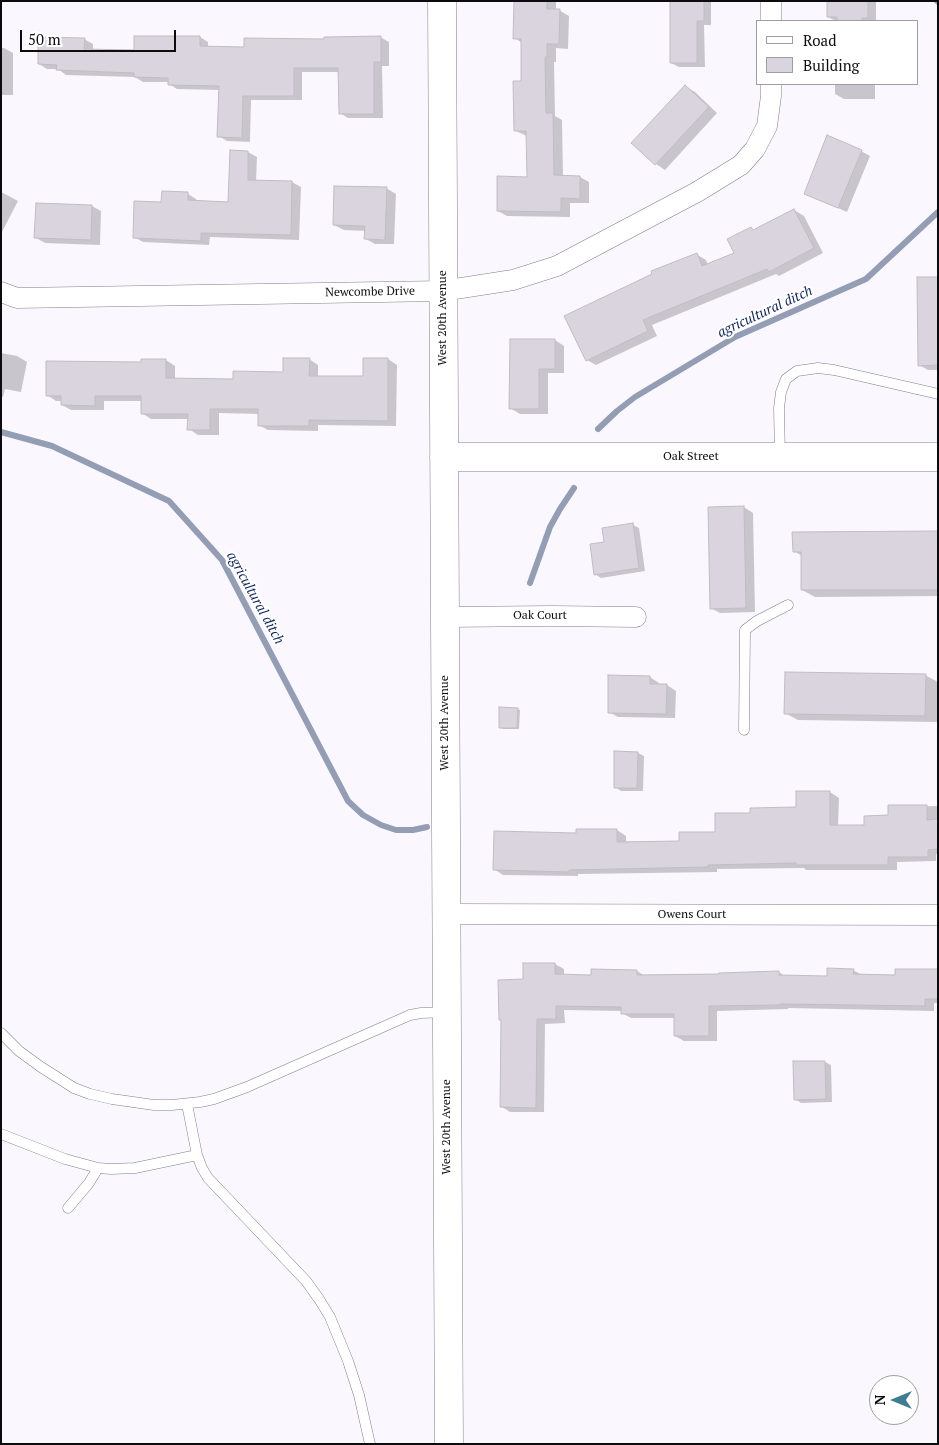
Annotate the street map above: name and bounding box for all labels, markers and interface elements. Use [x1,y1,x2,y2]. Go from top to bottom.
scale bar [22,20,179,52]
legend [756,20,919,85]
text: 50 m [28,29,61,49]
text: Road [803,30,836,50]
text: Building [803,55,860,75]
street label: West 20th Avenue [436,270,450,366]
water label: agricultural ditch [715,283,815,341]
street label: Newcombe Drive [325,284,415,300]
street label: Oak Street [663,450,719,464]
water label: agricultural ditch [223,549,287,647]
street label: Oak Court [513,609,567,623]
street label: West 20th Avenue [438,675,452,771]
street label: Owens Court [658,908,726,922]
street label: West 20th Avenue [440,1079,454,1175]
north arrow [869,1375,919,1425]
text: N [870,1395,889,1405]

